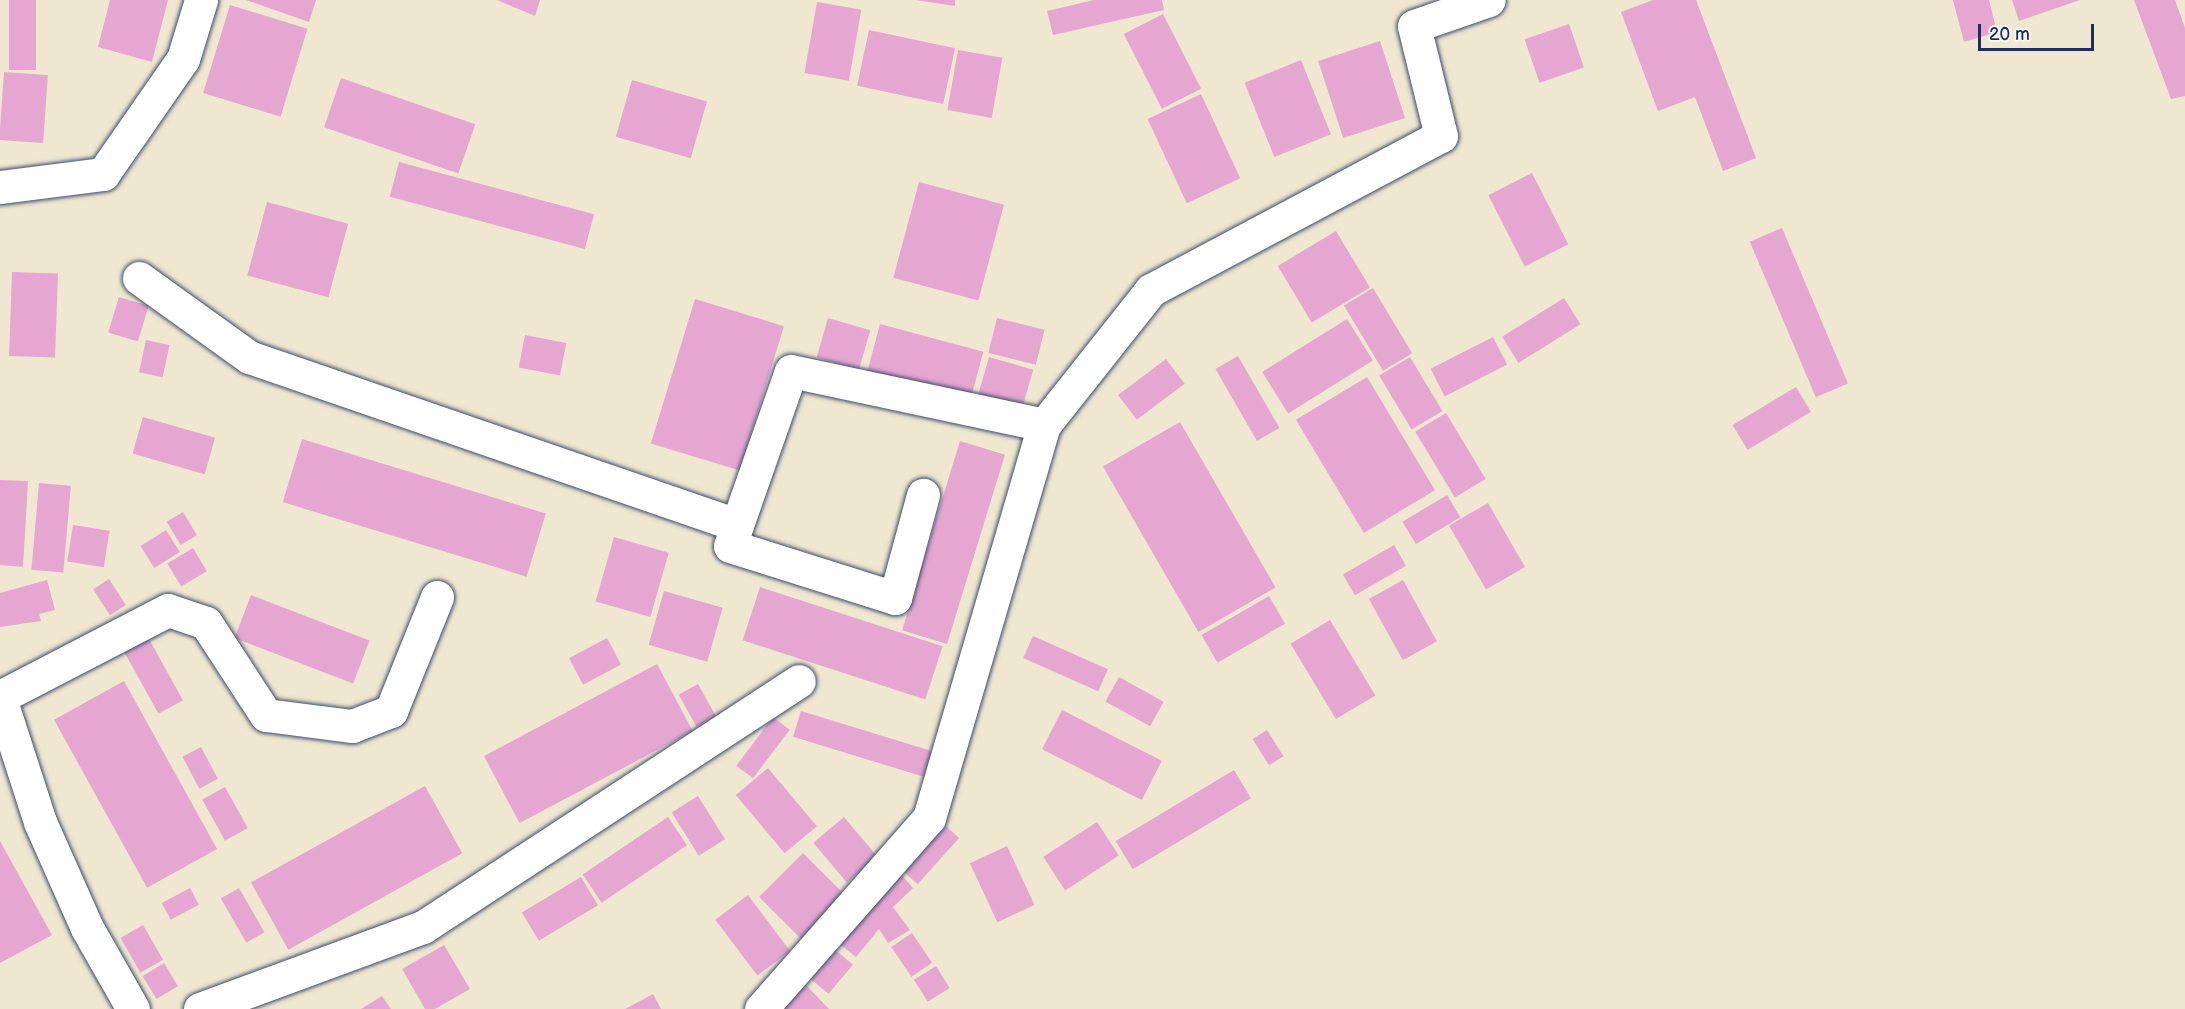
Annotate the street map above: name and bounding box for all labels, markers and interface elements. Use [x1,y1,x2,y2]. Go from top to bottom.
scale bar [1981,12,2096,50]
text: 20 m [1989,24,2030,45]

